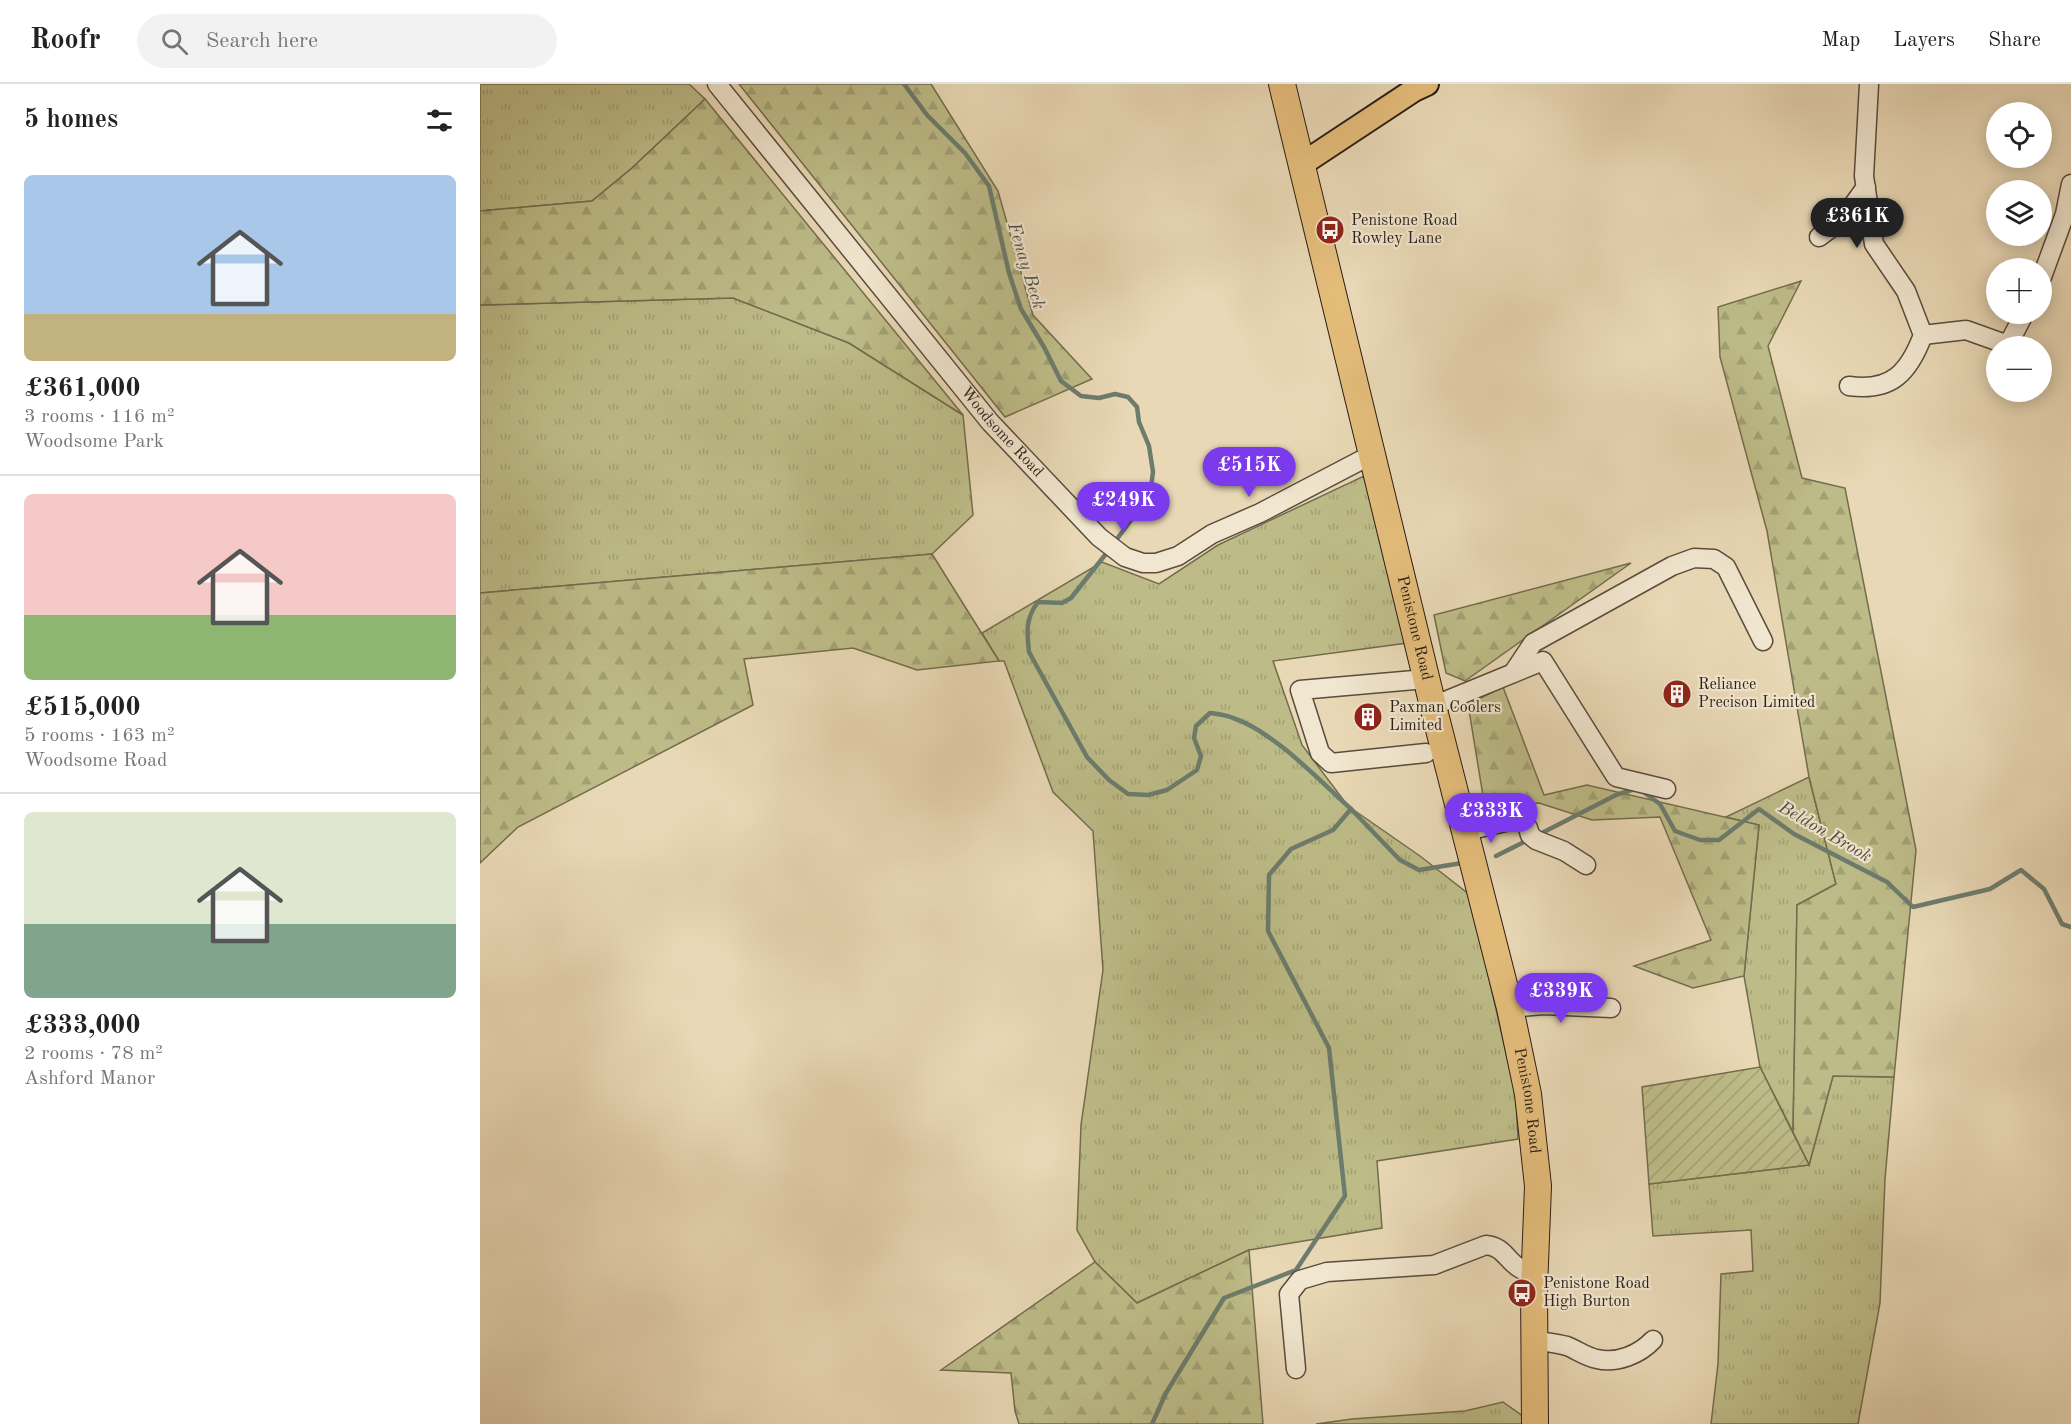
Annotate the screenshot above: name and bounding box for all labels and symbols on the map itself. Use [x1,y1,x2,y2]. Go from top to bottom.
pin: £361K [1815,198,1899,249]
place label: Penistone Road Rowley Lane [1351,213,1458,247]
bus stop icon: Penistone Road Rowley Lane [1314,214,1346,246]
water label: Fenay Beck [1004,219,1048,312]
street label: Woodsome Road [957,384,1046,480]
pin: £515K [1207,447,1291,498]
pin: £249K [1081,482,1165,533]
street label: Penistone Road [1394,574,1435,682]
place label: Reliance Precison Limited [1698,677,1815,711]
building icon: Reliance Precison Limited [1661,678,1693,710]
place label: Paxman Coolers Limited [1389,700,1501,734]
building icon: Paxman Coolers Limited [1352,701,1384,733]
pin: £333K [1449,793,1533,844]
water label: Beldon Brook [1775,798,1875,866]
pin: £339K [1519,973,1603,1024]
street label: Penistone Road [1511,1046,1542,1154]
place label: Penistone Road High Burton [1543,1276,1650,1310]
bus stop icon: Penistone Road High Burton [1506,1277,1538,1309]

